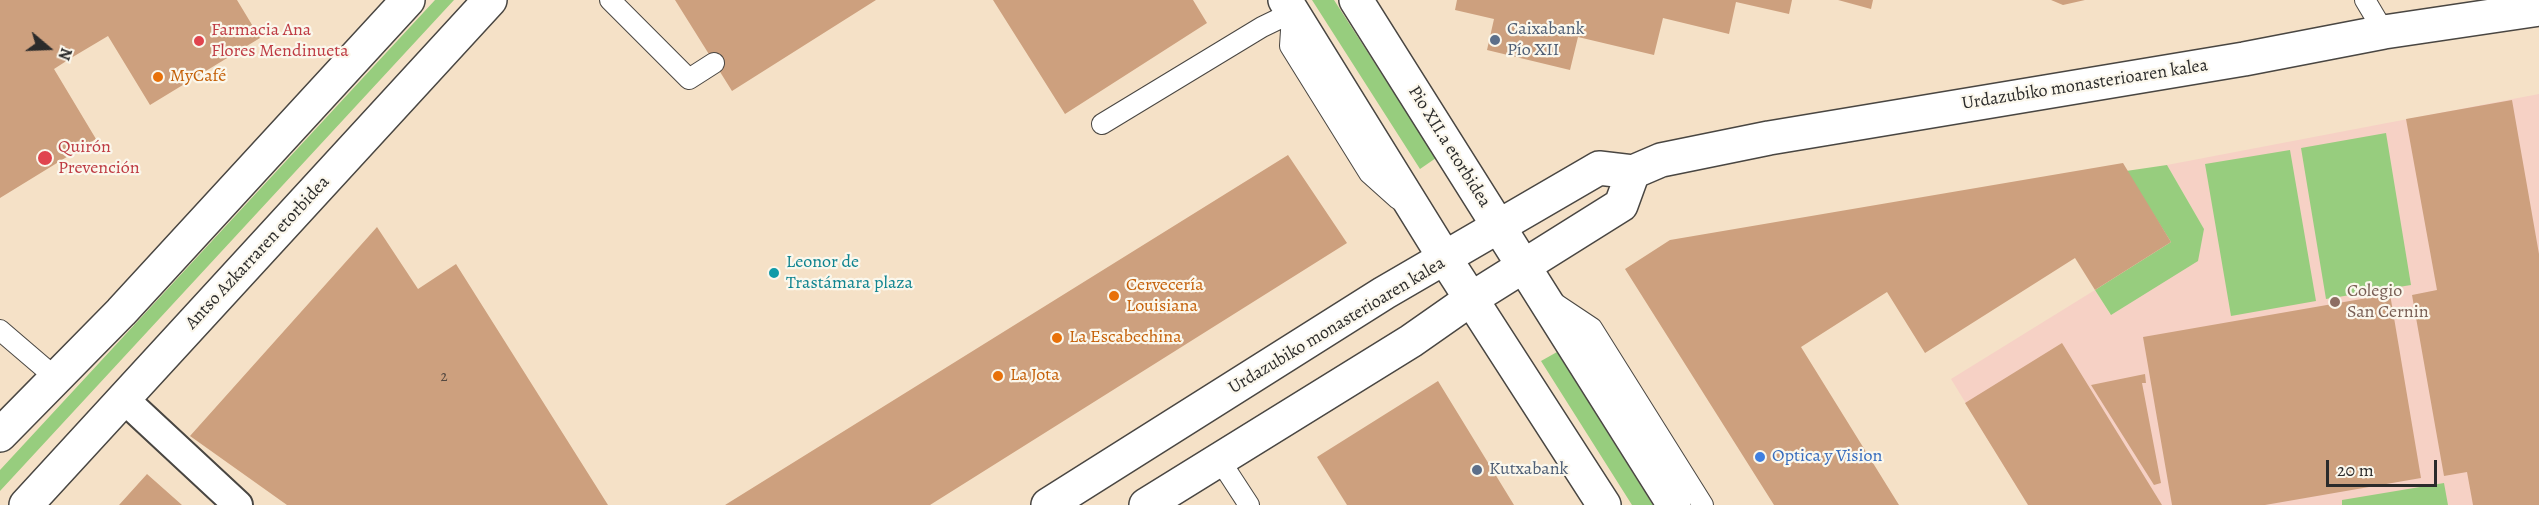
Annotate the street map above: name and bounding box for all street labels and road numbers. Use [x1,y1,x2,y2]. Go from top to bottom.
street label: Urdazubiko monasterioaren kalea [1960,55,2210,115]
street label: Pio XII.a etorbidea [1403,82,1495,212]
street label: Antso Azkarraren etorbidea [181,172,335,334]
street label: Urdazubiko monasterioaren kalea [1225,253,1449,399]

